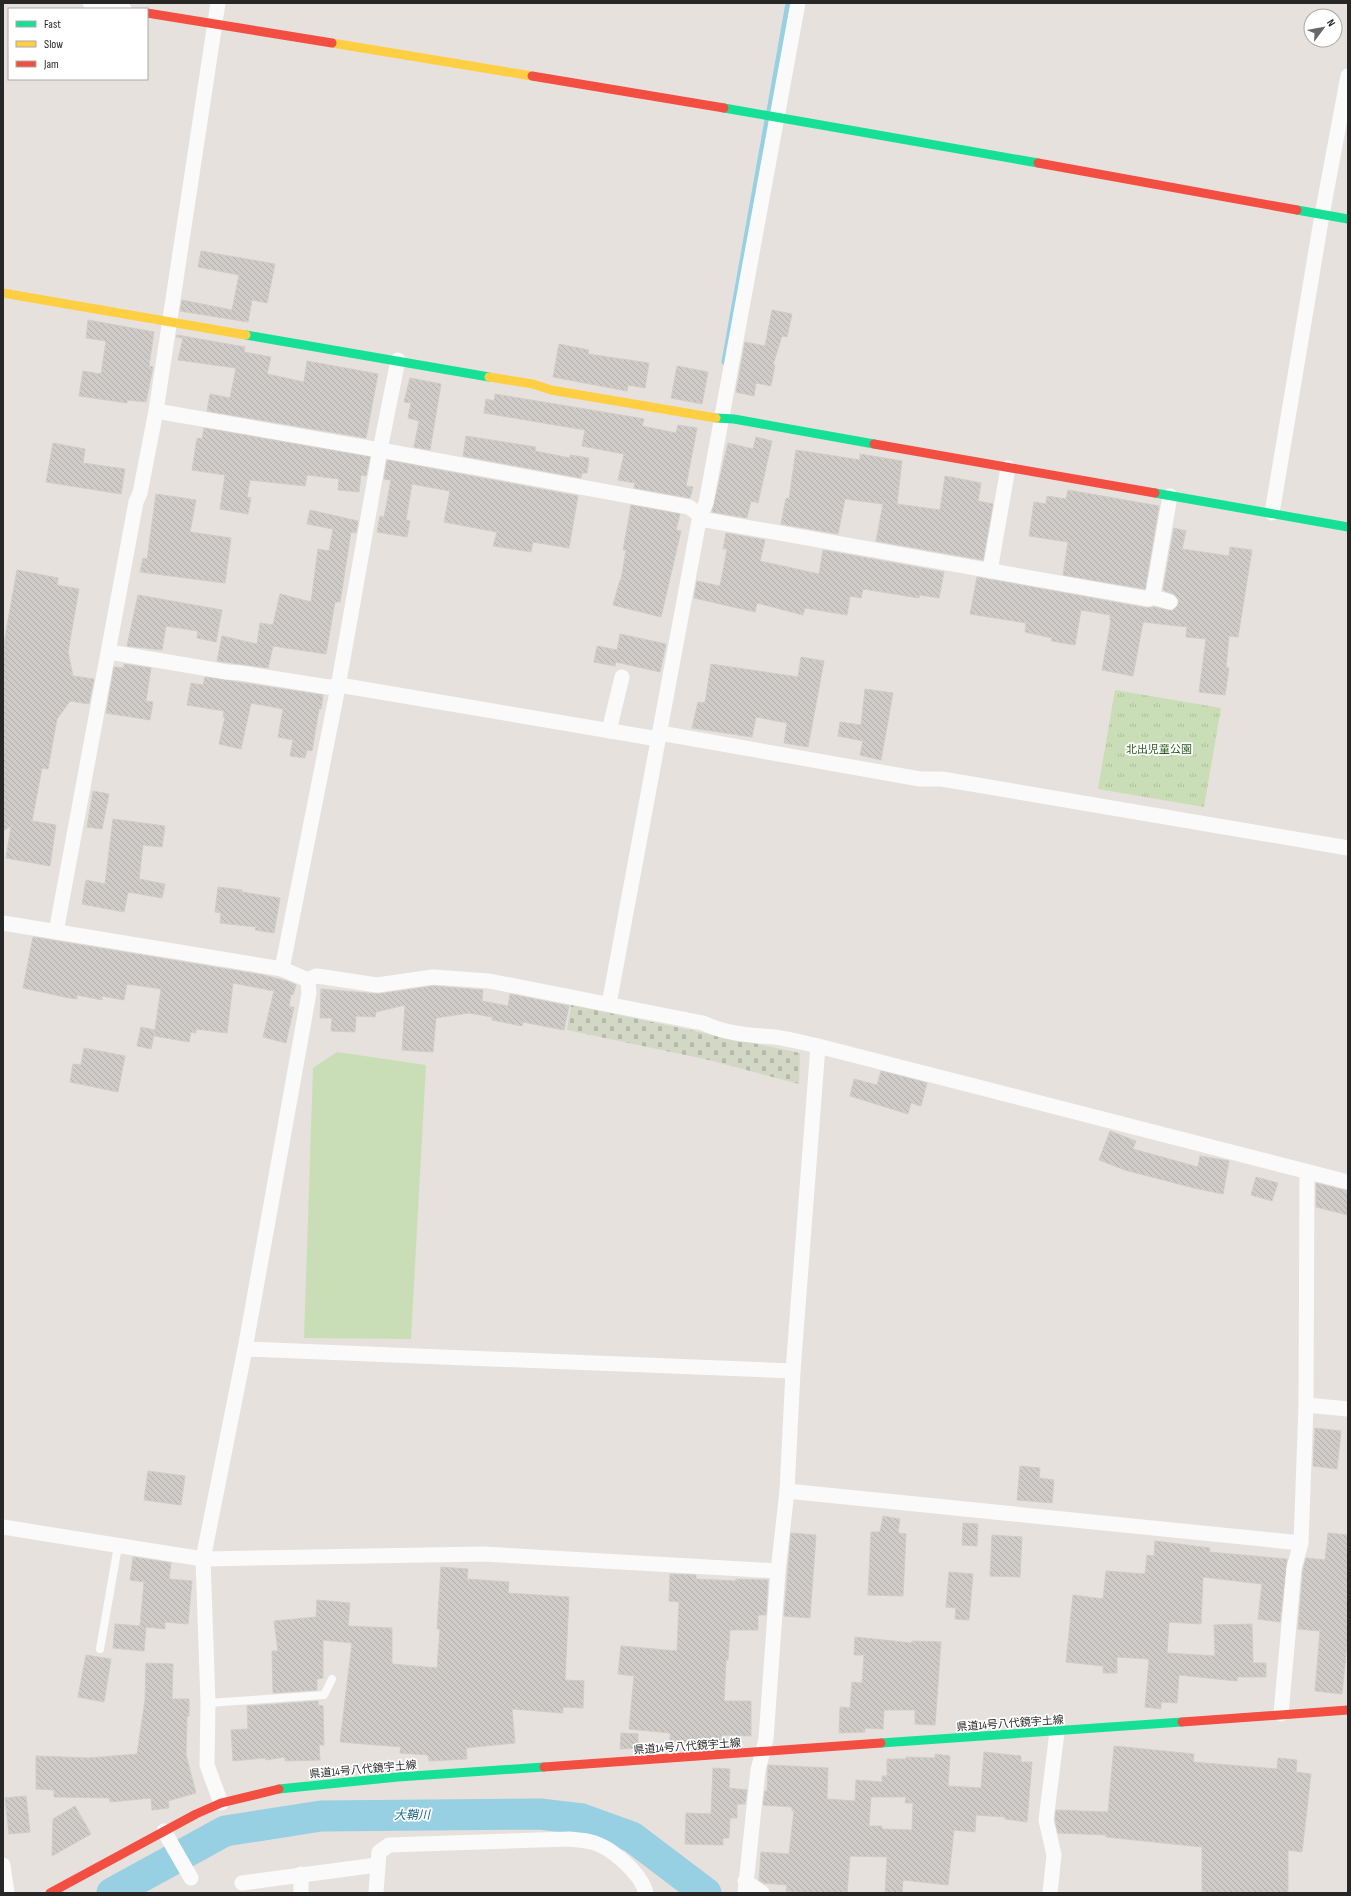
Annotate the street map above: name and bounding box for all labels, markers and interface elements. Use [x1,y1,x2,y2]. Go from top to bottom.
legend [8,8,148,80]
north arrow [1303,8,1343,48]
text: Fast [44,17,61,32]
text: N [1324,17,1338,29]
text: Slow [44,37,63,52]
text: Jam [43,57,59,72]
park label: 北出児童公園 [1126,743,1192,756]
street label: 県道14号八代鏡宇土線 [956,1713,1064,1734]
street label: 県道14号八代鏡宇土線 [633,1736,741,1757]
street label: 県道14号八代鏡宇土線 [309,1758,417,1781]
water label: 大鞘川 [394,1808,432,1823]

